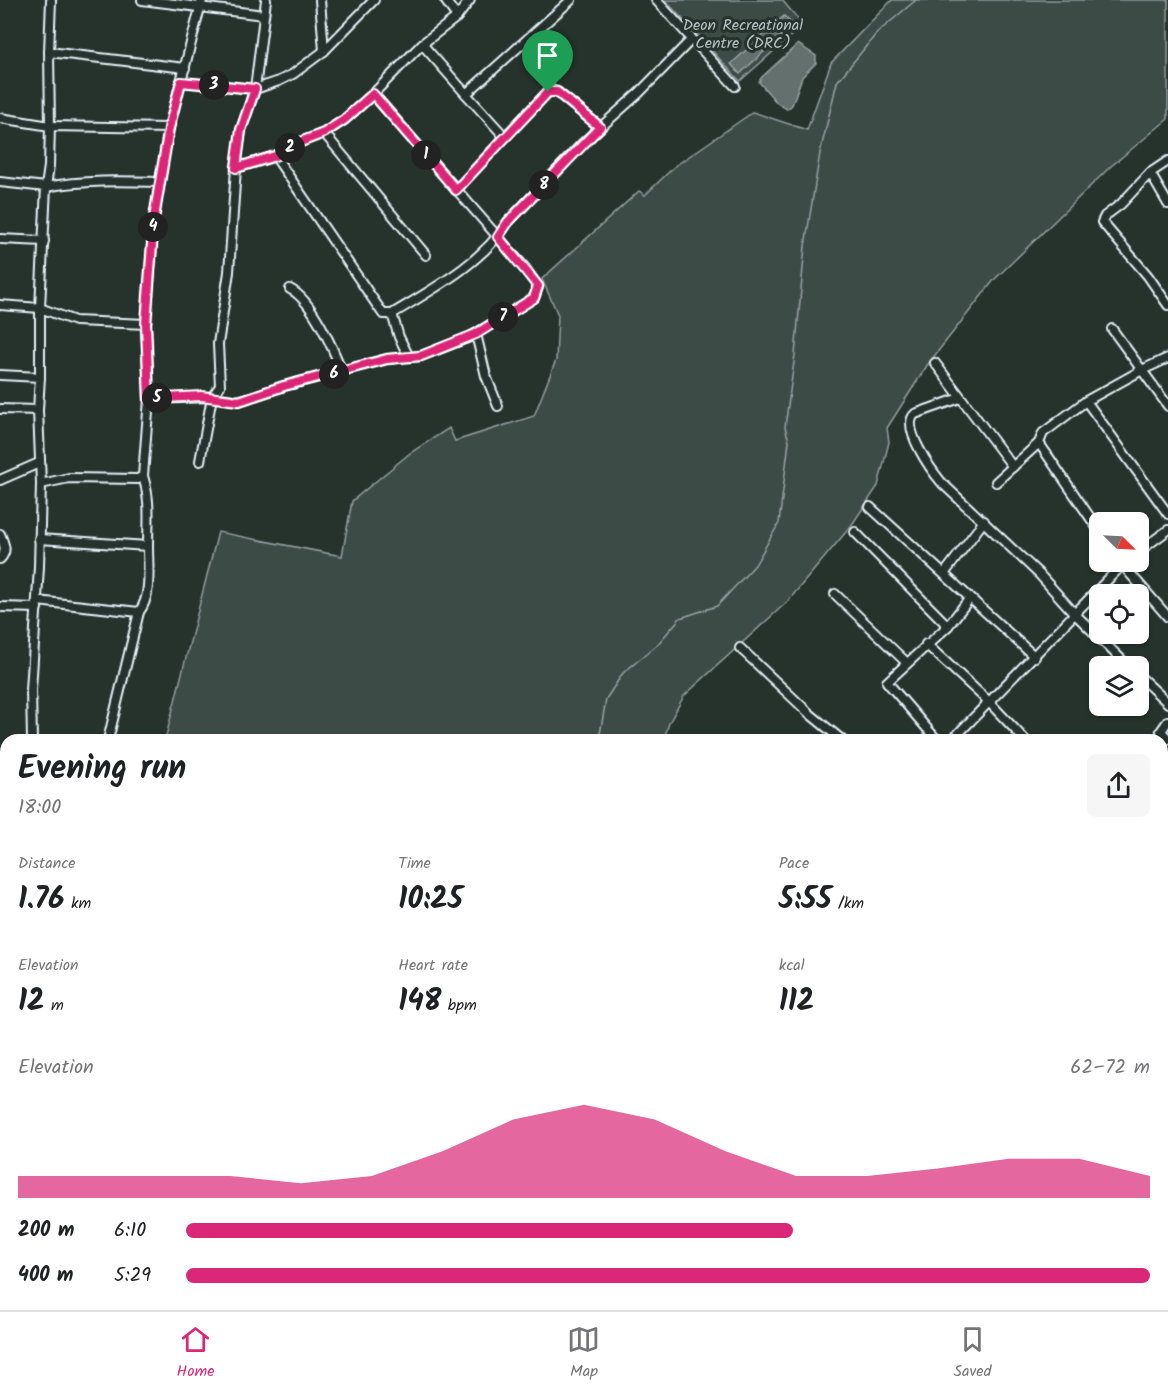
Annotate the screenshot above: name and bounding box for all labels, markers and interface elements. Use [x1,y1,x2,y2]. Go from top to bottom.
park label: Deon Recreational Centre (DRC) [683,13,803,56]
pin [522,30,573,92]
icon: arrive [531,39,564,72]
pin: 3 [199,70,229,100]
text: 3 [210,72,218,97]
pin: 2 [275,133,305,163]
text: 2 [285,135,295,160]
pin: 1 [411,140,441,170]
text: 1 [424,142,428,167]
pin: 8 [529,170,559,200]
text: 8 [539,172,549,197]
pin: 4 [138,212,168,242]
text: 4 [149,214,157,239]
pin: 7 [488,302,518,332]
text: 7 [499,304,507,329]
pin: 6 [319,359,349,389]
text: 6 [330,361,338,386]
pin: 5 [142,383,172,413]
text: 5 [153,385,161,410]
north arrow [1089,512,1149,572]
map controls [1089,512,1149,716]
button: locate [1089,584,1149,644]
button: layers [1089,656,1149,716]
text: Evening run [18,743,186,796]
button: share [1087,754,1150,817]
text: 18:00 [18,792,61,824]
text: Distance [18,851,76,876]
text: Time [398,851,431,876]
text: Pace [779,851,809,876]
text: 1.76 [18,876,65,924]
text: 10:25 [398,876,463,924]
text: 5:55 [779,876,832,924]
text: km [65,891,91,916]
text: /km [832,891,864,916]
text: Elevation [18,953,79,978]
text: Heart rate [398,953,468,978]
text: kcal [779,953,805,978]
text: 12 [18,978,45,1026]
text: 148 [398,978,441,1026]
text: 112 [779,978,814,1026]
text: m [45,993,64,1018]
text: bpm [441,993,477,1018]
text: Elevation [18,1052,94,1084]
text: 62–72 m [1070,1052,1150,1084]
text: 200 m [18,1215,74,1247]
text: 6:10 [114,1215,146,1247]
text: 400 m [18,1260,74,1292]
text: 5:29 [114,1260,151,1292]
tab: Home [177,1323,214,1384]
tab: Map [567,1323,600,1384]
tab: Saved [954,1323,991,1384]

